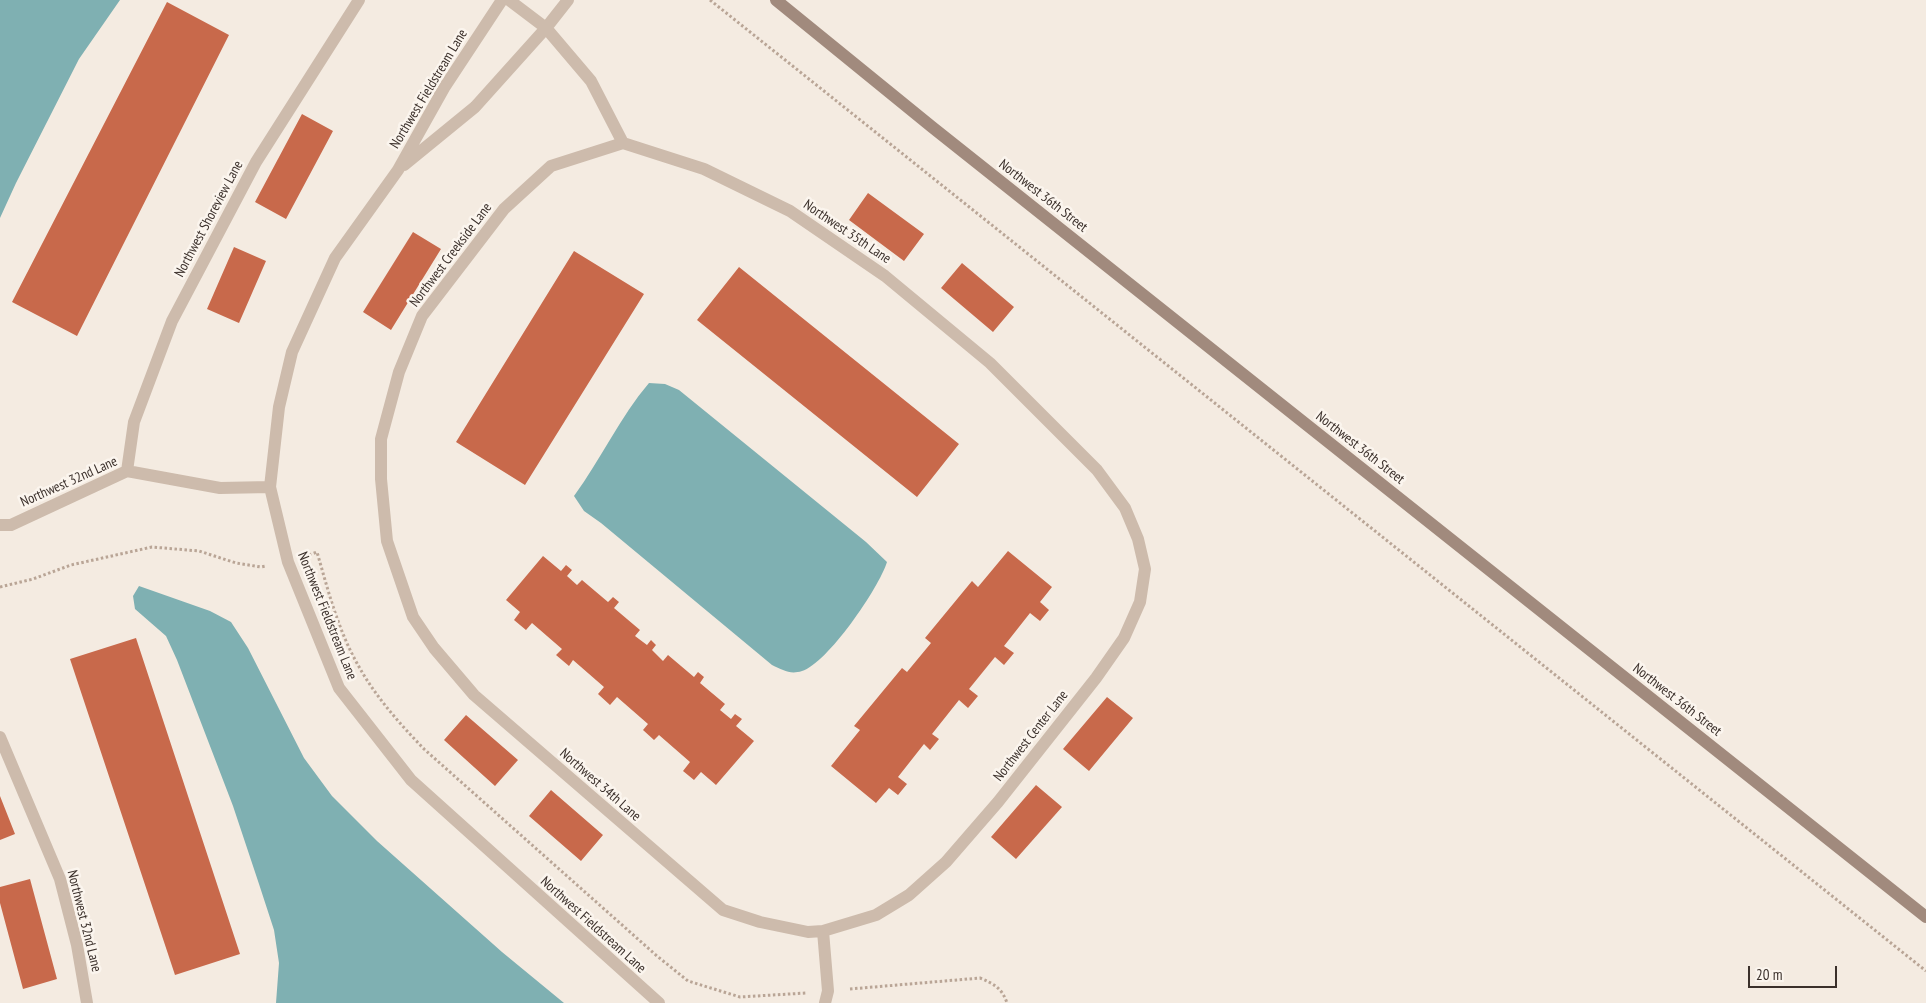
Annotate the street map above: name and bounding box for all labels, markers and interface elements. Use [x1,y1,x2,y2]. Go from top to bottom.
street label: Northwest Fieldstream Lane [387,26,471,152]
street label: Northwest 36th Street [995,156,1091,236]
street label: Northwest Shoreview Lane [171,158,247,280]
street label: Northwest 35th Lane [800,197,894,267]
street label: Northwest Creekside Lane [406,200,496,310]
street label: Northwest 36th Street [1312,408,1408,488]
street label: Northwest 32nd Lane [18,453,120,511]
street label: Northwest Fieldstream Lane [294,550,360,682]
street label: Northwest 36th Street [1629,660,1725,740]
street label: Northwest Center Lane [990,687,1072,785]
street label: Northwest 34th Lane [556,745,644,825]
street label: Northwest 32nd Lane [63,868,105,974]
street label: Northwest Fieldstream Lane [537,873,649,977]
scale bar [1751,956,1840,988]
text: 20 m [1756,965,1782,984]

